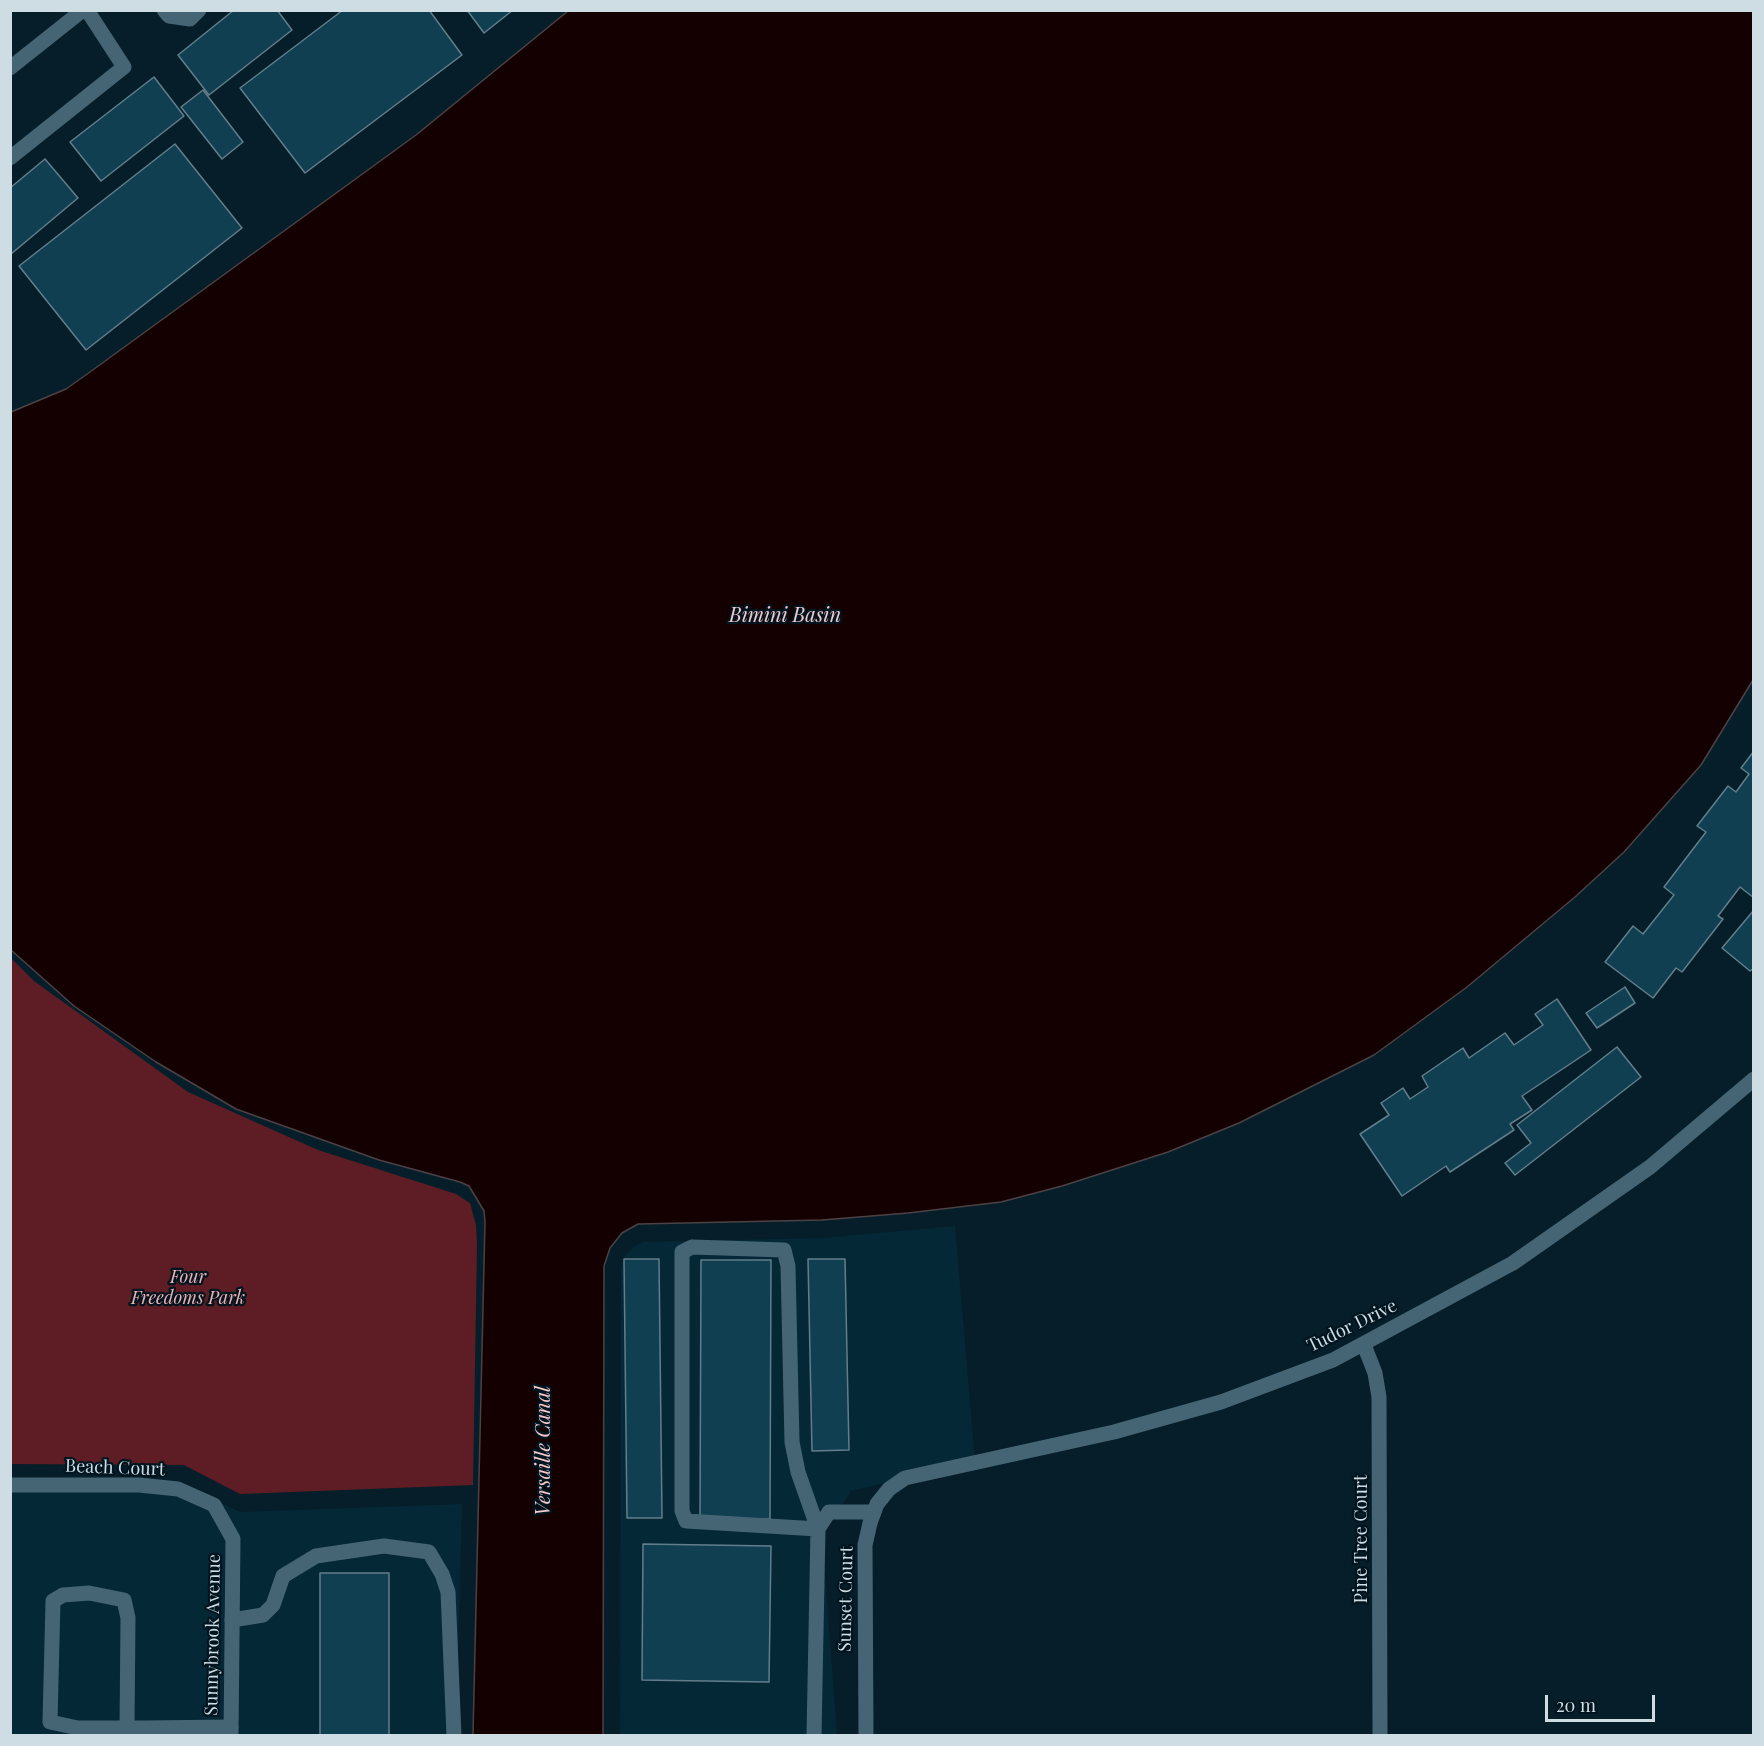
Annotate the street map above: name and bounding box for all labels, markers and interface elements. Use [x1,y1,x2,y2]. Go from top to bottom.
water label: Bimini Basin [729,604,841,628]
park label: Four Freedoms Park [131,1266,245,1308]
street label: Tudor Drive [1304,1295,1400,1357]
water label: Versaille Canal [532,1386,556,1516]
street label: Beach Court [65,1455,165,1481]
street label: Pine Tree Court [1350,1475,1372,1603]
street label: Sunset Court [834,1546,858,1652]
street label: Sunnybrook Avenue [201,1554,225,1716]
scale bar [1548,1683,1658,1721]
text: 20 m [1556,1693,1596,1717]

